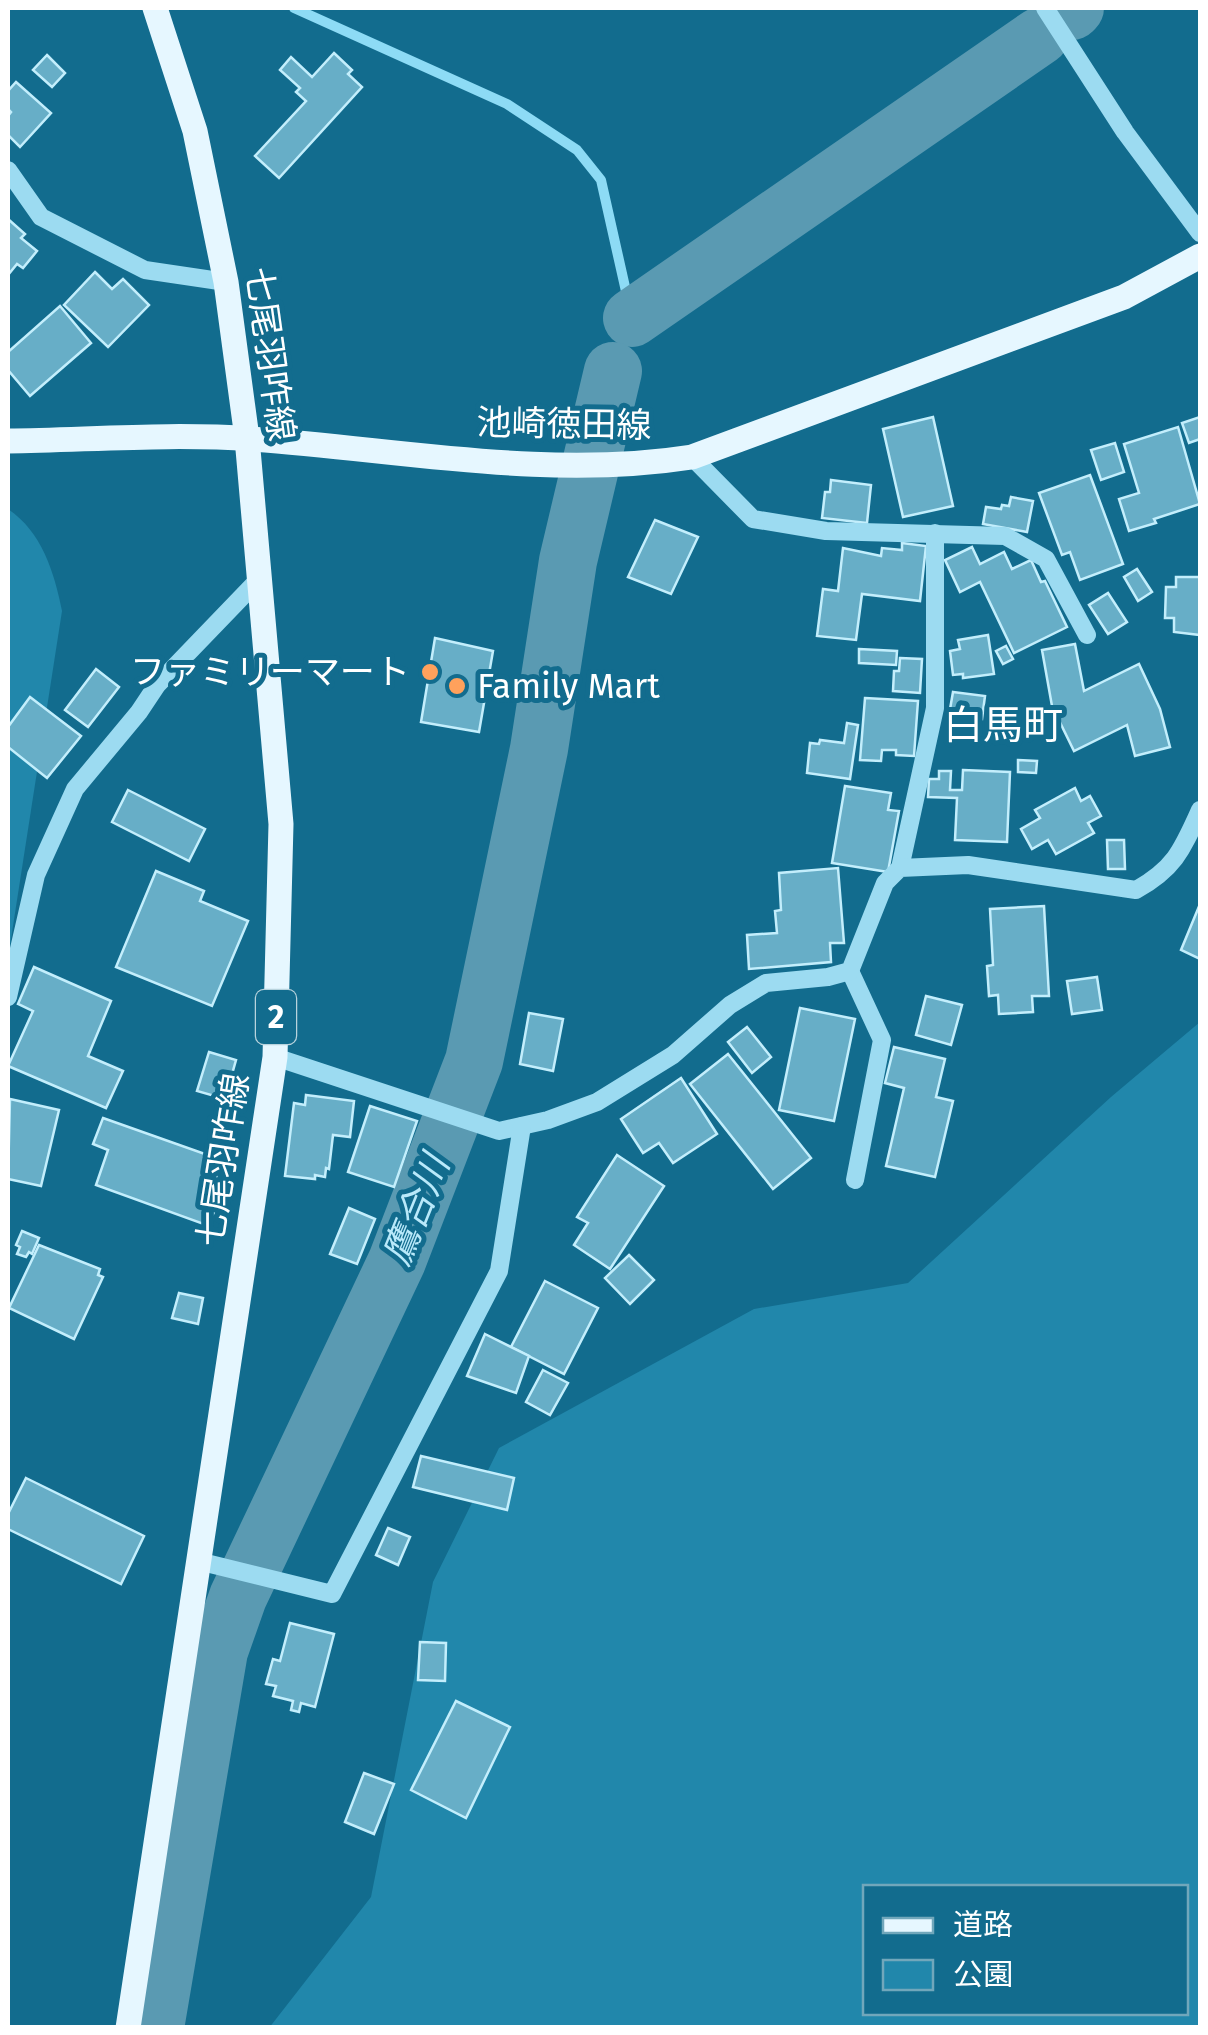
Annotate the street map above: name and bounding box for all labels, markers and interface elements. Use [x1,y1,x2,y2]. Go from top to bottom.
street label: 七尾羽咋線 [237,264,303,444]
street label: 池崎徳田線 [476,401,652,447]
place label: ファミリーマート [130,651,410,693]
marker: ファミリーマート [419,661,441,683]
place label: Family Mart [477,665,660,707]
marker: Family Mart [446,675,468,697]
district label: 白馬町 [943,702,1063,750]
road number: 2 [256,990,296,1044]
street label: 七尾羽咋線 [189,1070,257,1250]
water label: 鷹合川 [373,1145,460,1271]
legend [863,1885,1188,2015]
text: 道路 [953,1907,1013,1943]
text: 公園 [953,1957,1013,1993]

